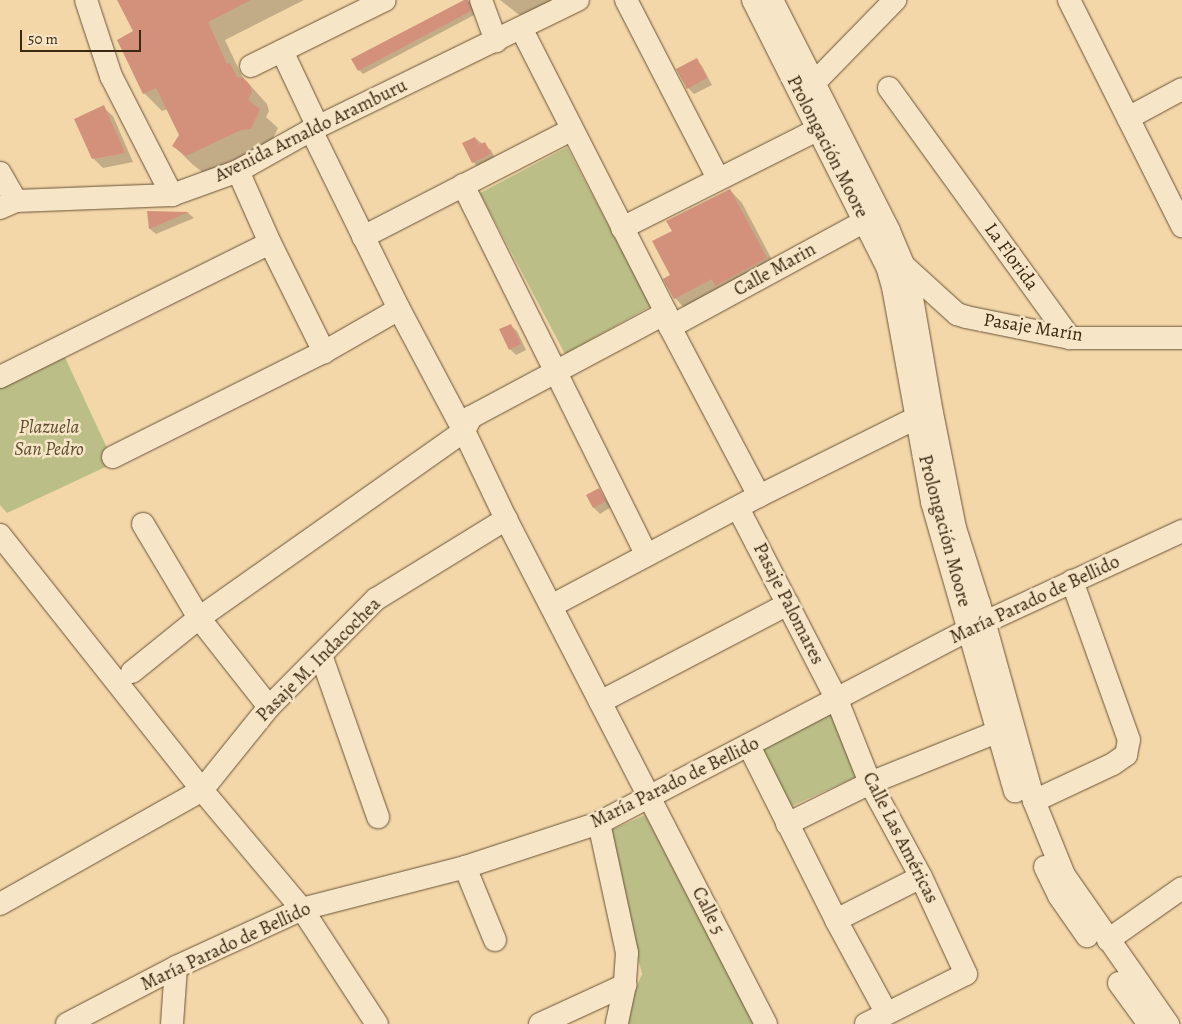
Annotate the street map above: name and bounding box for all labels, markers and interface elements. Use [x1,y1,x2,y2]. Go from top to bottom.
scale bar [22,20,144,52]
text: 50 m [28,29,58,49]
street label: Prolongación Moore [781,72,873,222]
street label: Avenida Arnaldo Aramburu [211,74,411,188]
street label: La Florida [979,219,1043,295]
street label: Calle Marin [730,238,820,302]
street label: Pasaje Marín [982,309,1084,347]
park label: Plazuela San Pedro [14,417,84,461]
street label: Prolongación Moore [913,452,975,610]
street label: Pasaje Palomares [748,539,828,669]
street label: María Parado de Bellido [946,551,1124,649]
street label: Pasaje M. Indacochea [252,593,386,727]
street label: María Parado de Bellido [587,732,763,834]
street label: Calle Las Américas [857,769,943,907]
street label: Calle 5 [686,883,730,939]
street label: María Parado de Bellido [137,898,315,996]

